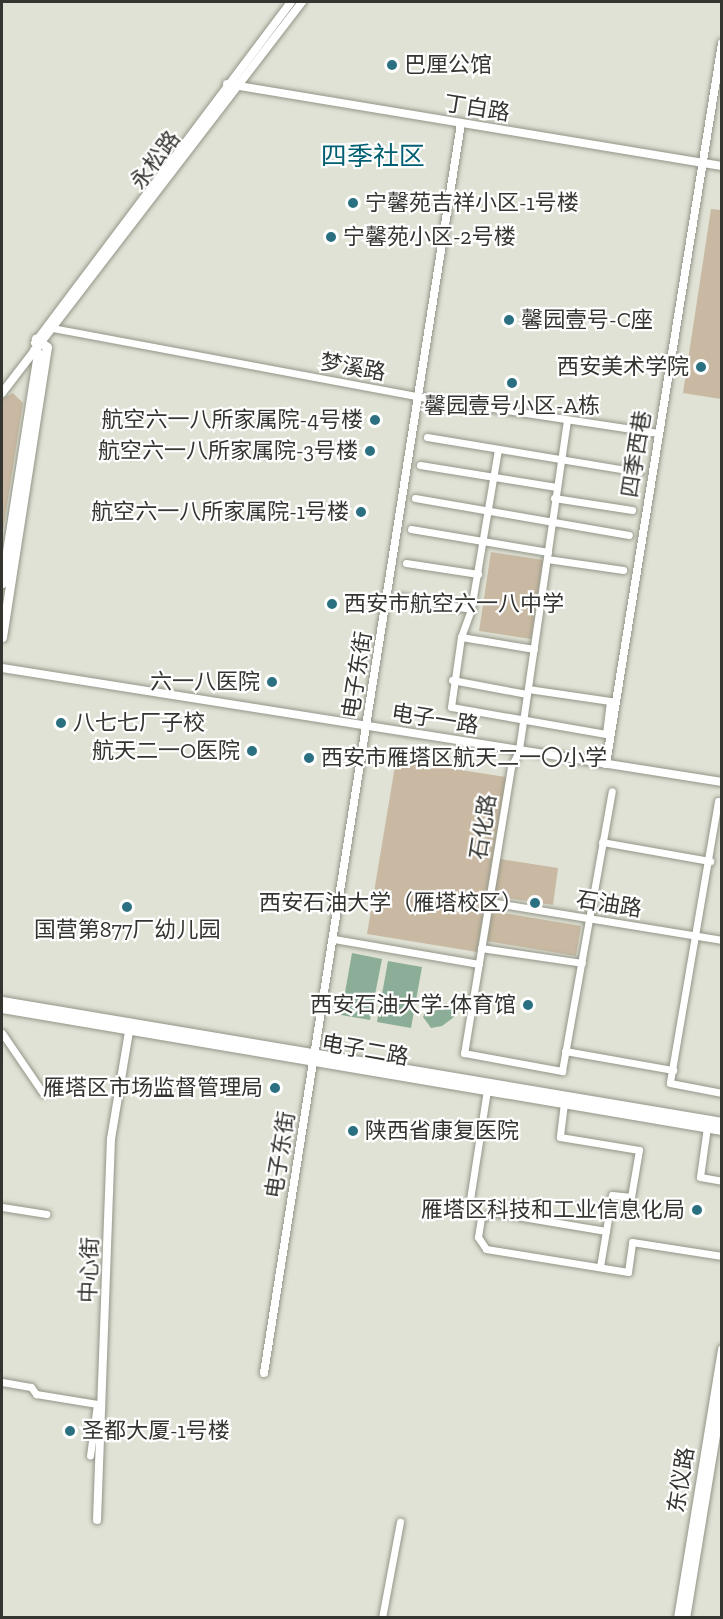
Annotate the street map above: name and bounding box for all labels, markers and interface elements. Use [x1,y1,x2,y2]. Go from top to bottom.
place label: 巴厘公馆 [404,52,492,78]
marker: 巴厘公馆 [385,58,399,72]
street label: 丁白路 [442,90,512,126]
street label: 永松路 [125,126,185,194]
district label: 四季社区 [321,141,425,173]
place label: 宁馨苑吉祥小区-1号楼 [365,190,579,216]
marker: 宁馨苑吉祥小区-1号楼 [346,196,360,210]
place label: 宁馨苑小区-2号楼 [343,224,516,250]
marker: 宁馨苑小区-2号楼 [324,230,338,244]
place label: 馨园壹号-C座 [521,307,653,333]
marker: 馨园壹号-C座 [502,313,516,327]
street label: 梦溪路 [318,348,388,386]
place label: 西安美术学院 [557,354,689,380]
marker: 西安美术学院 [694,360,708,374]
marker: 馨园壹号小区-A栋 [505,376,519,390]
place label: 馨园壹号小区-A栋 [424,393,600,419]
place label: 航空六一八所家属院-4号楼 [101,407,363,433]
street label: 四季西巷 [616,408,656,500]
marker: 航空六一八所家属院-4号楼 [368,413,382,427]
place label: 航空六一八所家属院-3号楼 [98,438,358,464]
marker: 航空六一八所家属院-3号楼 [363,444,377,458]
place label: 航空六一八所家属院-1号楼 [91,499,349,525]
marker: 航空六一八所家属院-1号楼 [354,505,368,519]
place label: 西安市航空六一八中学 [344,591,564,617]
marker: 西安市航空六一八中学 [325,597,339,611]
street label: 电子东街 [337,629,377,721]
place label: 六一八医院 [150,669,260,695]
marker: 六一八医院 [265,675,279,689]
street label: 电子一路 [389,699,481,739]
place label: 八七七厂子校 [73,710,205,736]
marker: 八七七厂子校 [54,716,68,730]
place label: 航天二一O医院 [92,738,240,764]
marker: 航天二一O医院 [245,744,259,758]
place label: 西安市雁塔区航天二一〇小学 [321,745,607,771]
marker: 西安市雁塔区航天二一〇小学 [302,751,316,765]
street label: 石化路 [465,792,501,862]
street label: 石油路 [574,886,644,922]
place label: 西安石油大学（雁塔校区） [259,890,523,916]
marker: 西安石油大学（雁塔校区） [528,896,542,910]
marker: 国营第877厂幼儿园 [120,900,134,914]
place label: 国营第877厂幼儿园 [34,917,220,943]
place label: 西安石油大学-体育馆 [310,992,516,1018]
marker: 西安石油大学-体育馆 [521,998,535,1012]
street label: 电子二路 [319,1029,411,1071]
place label: 雁塔区市场监督管理局 [43,1075,263,1101]
marker: 雁塔区市场监督管理局 [268,1081,282,1095]
street label: 电子东街 [260,1109,300,1201]
place label: 陕西省康复医院 [365,1118,519,1144]
marker: 陕西省康复医院 [346,1124,360,1138]
place label: 雁塔区科技和工业信息化局 [421,1197,685,1223]
marker: 雁塔区科技和工业信息化局 [690,1203,704,1217]
street label: 中心街 [75,1237,103,1303]
place label: 圣都大厦-1号楼 [82,1418,230,1444]
marker: 圣都大厦-1号楼 [63,1424,77,1438]
street label: 东仪路 [663,1445,699,1515]

